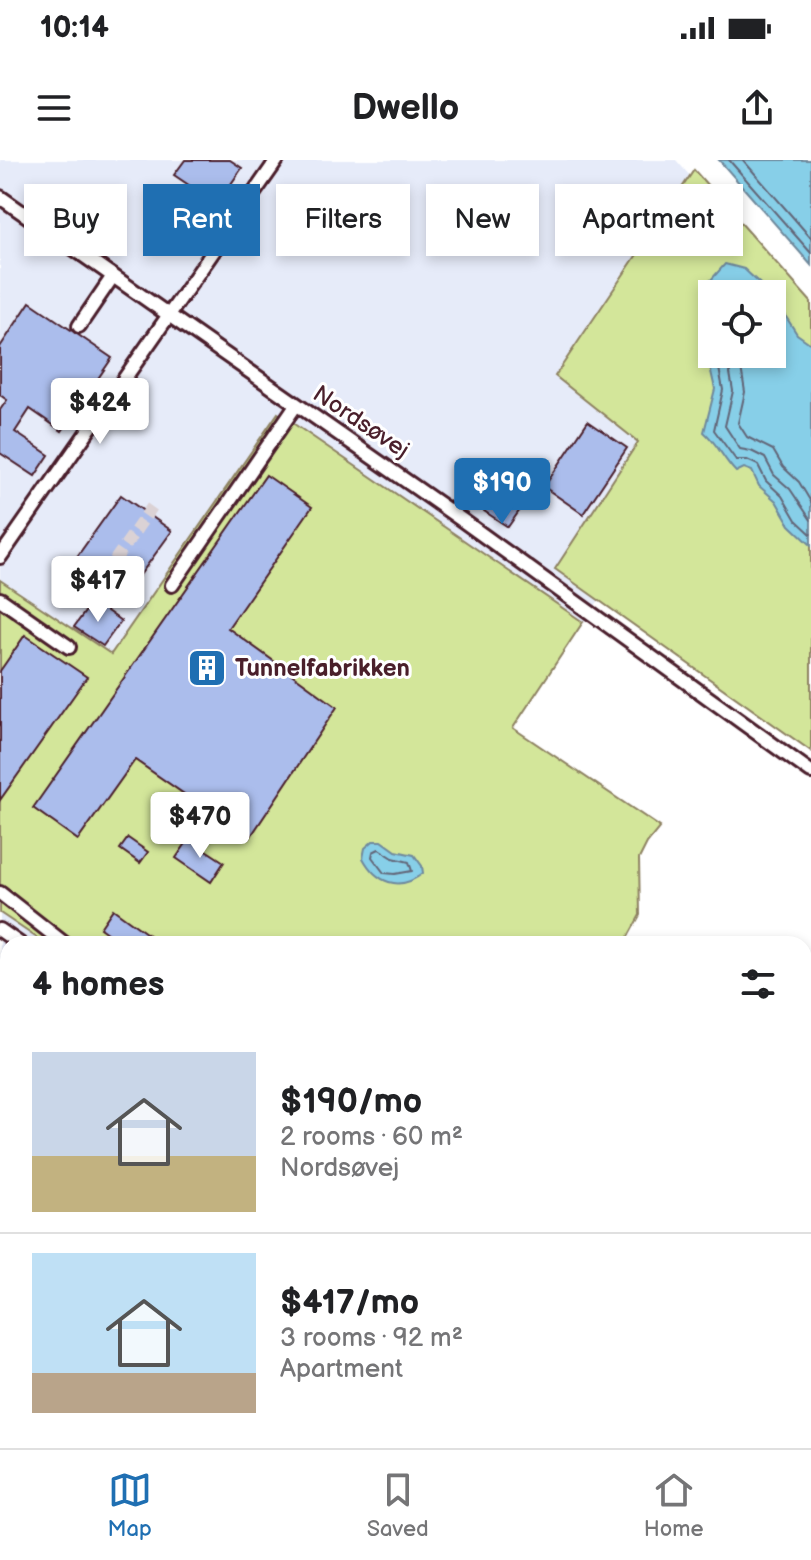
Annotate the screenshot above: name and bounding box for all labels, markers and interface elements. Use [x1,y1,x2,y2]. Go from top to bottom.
text: 10:14 [40,10,109,46]
icon: menu [32,86,76,130]
icon: share [735,86,779,130]
text: Dwello [352,87,459,130]
chip: Buy [24,184,127,256]
chip: Rent [143,184,260,256]
chip: Filters [276,184,410,256]
chip: New [426,184,539,256]
chip: Apartment [555,184,743,256]
map controls [698,280,786,368]
button: locate [698,280,786,368]
pin: $424 [53,378,147,446]
street label: Nordsøvej [307,379,415,465]
text: $424 [69,388,131,419]
pin: $190 [455,458,549,526]
text: $190 [472,468,532,499]
pin: $417 [51,556,145,624]
text: $417 [69,566,127,597]
building icon: Tunnelfabrikken [186,647,228,689]
place label: Tunnelfabrikken [235,654,410,683]
pin: $470 [153,792,247,860]
text: $470 [169,802,232,833]
icon: filters [736,962,780,1006]
text: 4 homes [32,964,164,1005]
text: $190/mo [280,1081,422,1122]
icon: home [96,1084,192,1180]
text: 2 rooms · 60 m² [280,1122,463,1153]
text: Nordsøvej [280,1153,399,1184]
text: $417/mo [280,1282,419,1323]
icon: home [96,1285,192,1381]
text: 3 rooms · 92 m² [280,1323,463,1354]
text: Apartment [280,1354,403,1385]
tab: Map [108,1468,152,1543]
tab: Saved [367,1468,429,1543]
tab: Home [644,1468,703,1543]

